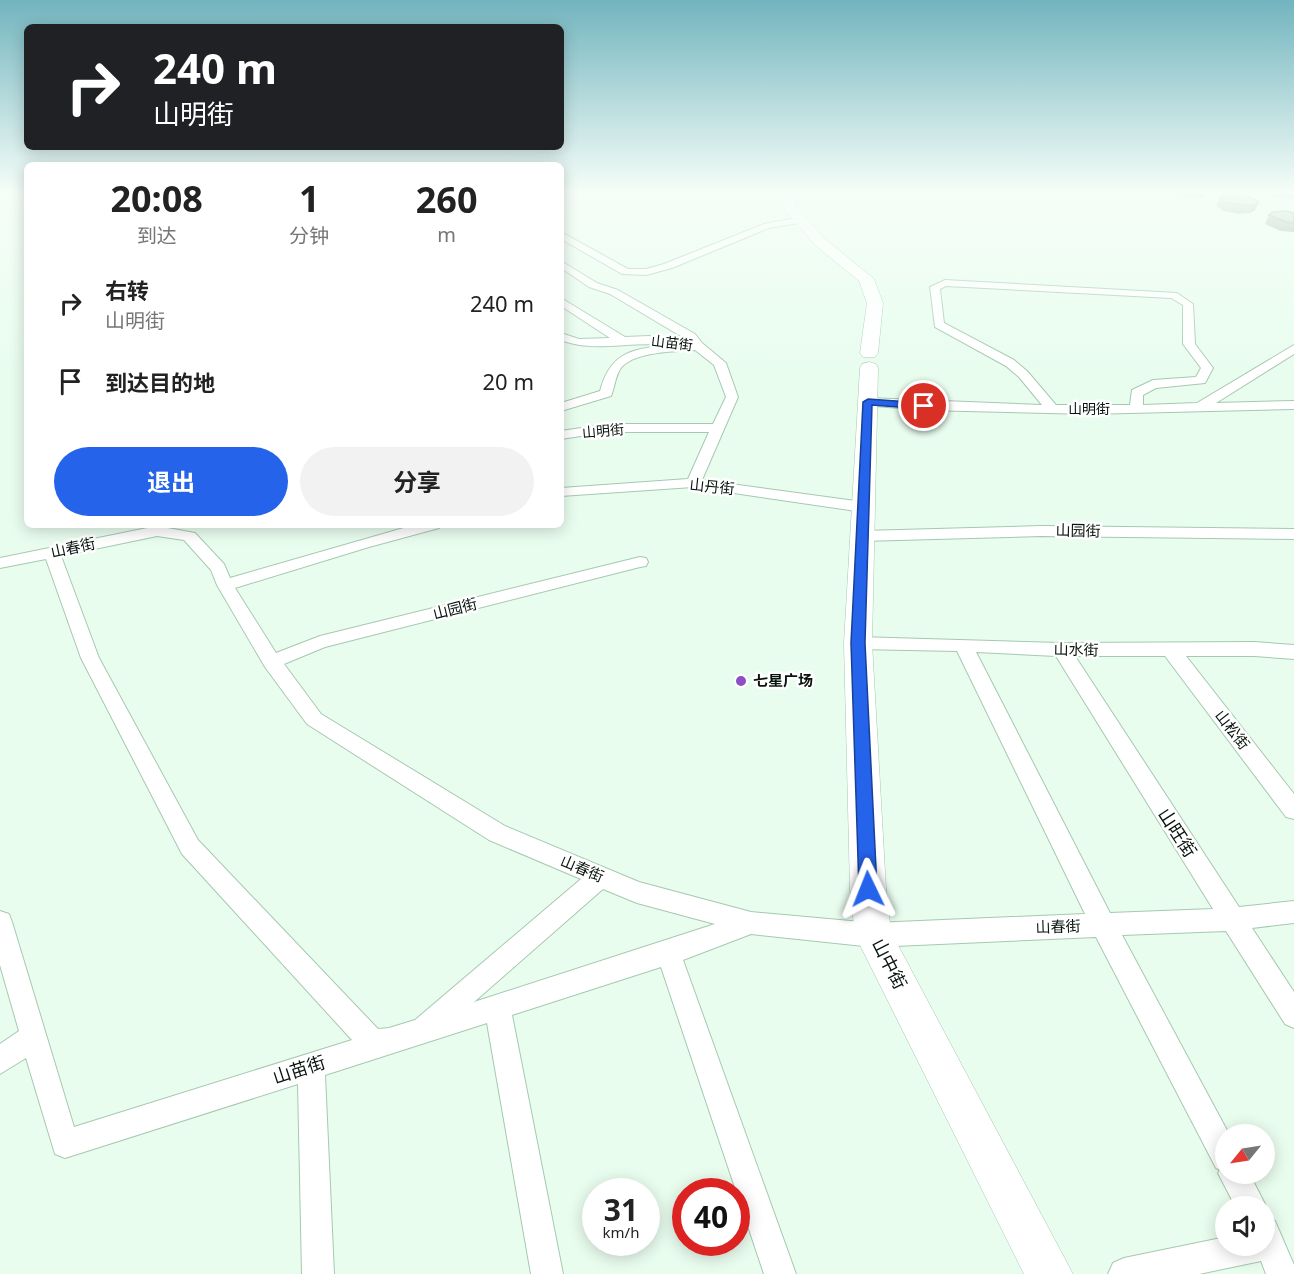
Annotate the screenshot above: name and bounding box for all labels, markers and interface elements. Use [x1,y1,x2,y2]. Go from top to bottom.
text: 240 m [153,39,277,96]
icon: right [54,48,132,126]
text: 山明街 [153,95,234,132]
text: 20:08 [110,174,203,223]
text: 1 [299,174,320,223]
text: 260 [416,175,478,224]
text: m [437,221,456,248]
text: 到达 [137,222,177,249]
text: 分钟 [289,222,329,249]
text: 右转 [105,275,149,305]
icon: right [54,287,87,320]
text: 240 m [470,288,534,318]
text: 山明街 [105,307,165,334]
street label: 山苗街 [650,331,694,354]
icon: arrive [54,365,87,398]
text: 20 m [483,366,534,396]
text: 到达目的地 [105,367,215,397]
pin [898,380,949,431]
icon: arrive [907,389,940,422]
street label: 山明街 [1068,399,1110,418]
street label: 山明街 [581,419,625,442]
button: 退出 [54,447,288,516]
button: 分享 [300,447,534,516]
street label: 山丹街 [689,474,736,498]
street label: 山园街 [1055,520,1101,540]
street label: 山春街 [49,533,97,561]
street label: 山园街 [430,593,479,623]
street label: 山水街 [1053,639,1099,659]
place label: 七星广场 [753,670,813,690]
marker: 七星广场 [734,674,748,688]
street label: 山松街 [1211,705,1255,753]
street label: 山旺街 [1153,803,1203,862]
street label: 山春街 [558,850,607,886]
position arrow [836,857,900,921]
street label: 山春街 [1035,915,1081,937]
street label: 山中街 [867,934,913,993]
street label: 山苗街 [269,1049,328,1089]
north arrow [1215,1124,1275,1184]
map controls [1215,1124,1275,1256]
speed limit sign: 40 [672,1178,750,1256]
text: 31 [604,1189,638,1230]
button: sound [1215,1196,1275,1256]
text: km/h [603,1222,639,1242]

